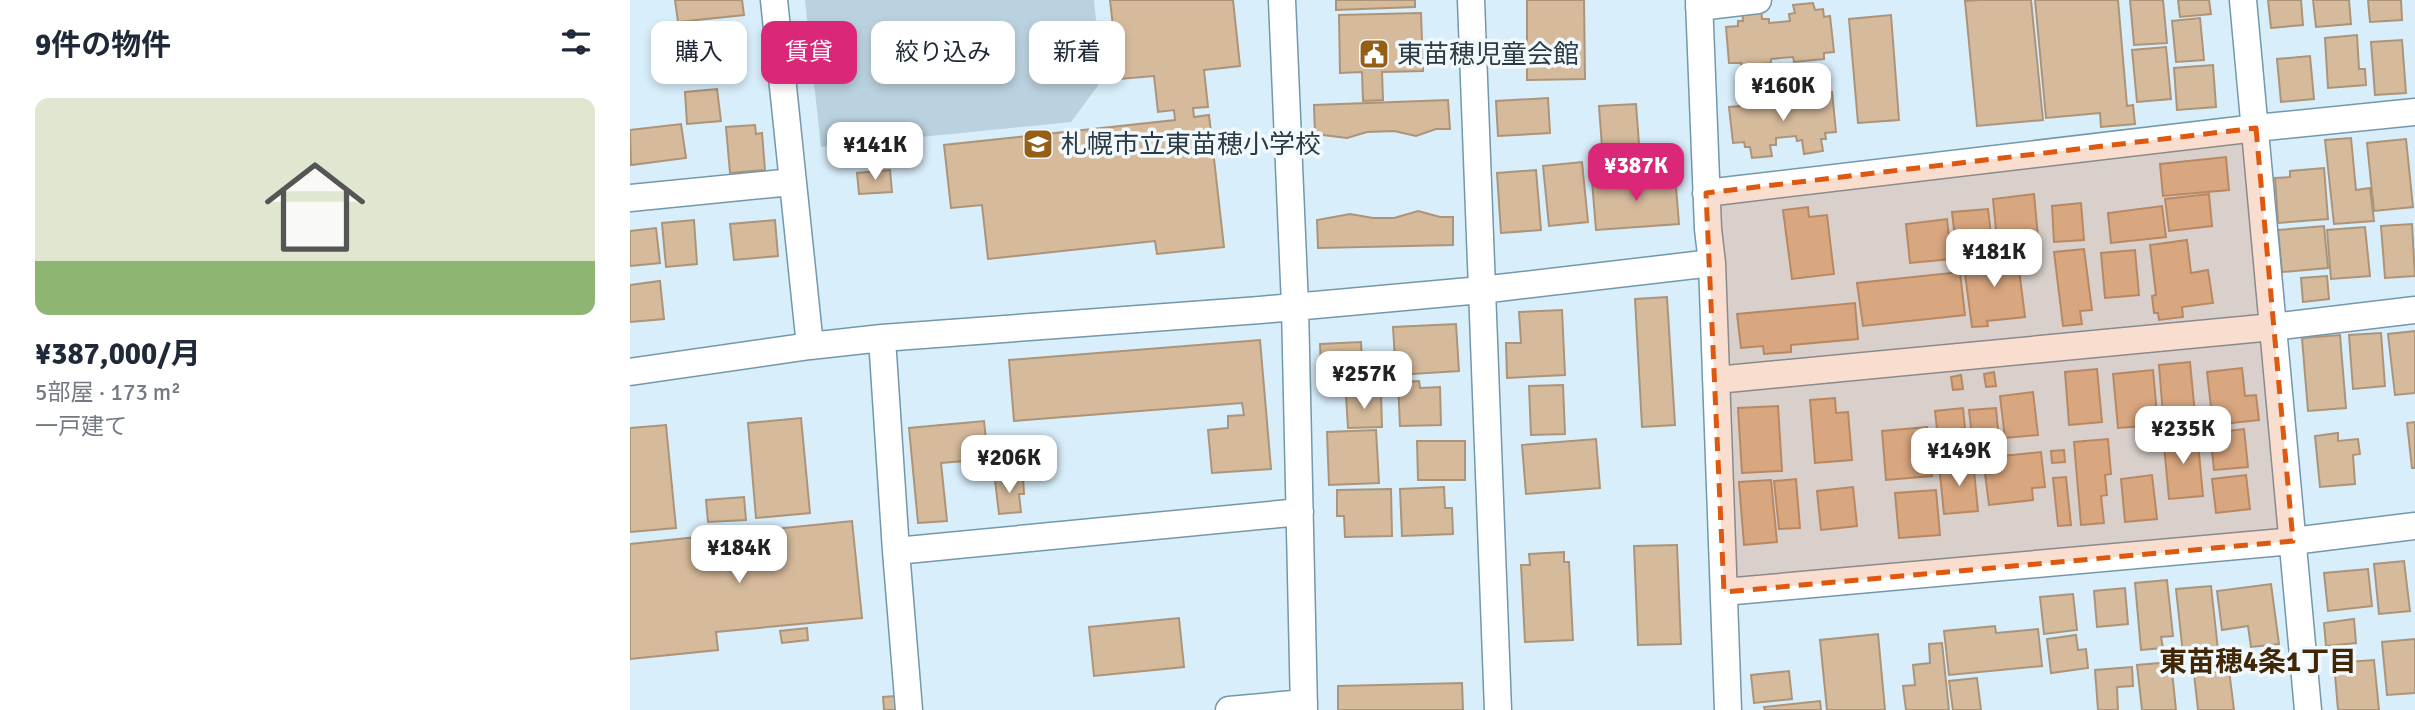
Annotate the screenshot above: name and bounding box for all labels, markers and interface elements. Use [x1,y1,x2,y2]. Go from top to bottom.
chip: 購入 [651,21,747,84]
chip: 賃貸 [761,21,857,84]
chip: 絞り込み [871,21,1015,84]
chip: 新着 [1029,21,1125,84]
icon: filters [557,23,595,61]
text: 9件の物件 [35,27,171,64]
public building icon: 東苗穂児童会館 [1357,37,1391,71]
place label: 東苗穂児童会館 [1397,39,1579,71]
pin: ¥160K [1734,64,1832,123]
text: ¥160K [1751,71,1815,100]
pin: ¥141K [826,122,924,182]
school or university icon: 札幌市立東苗穂小学校 [1021,127,1055,161]
place label: 札幌市立東苗穂小学校 [1061,129,1321,161]
text: ¥141K [843,130,907,159]
icon: home [252,144,378,270]
pin: ¥387K [1587,144,1685,203]
text: ¥387K [1604,151,1668,180]
pin: ¥181K [1945,230,2043,289]
text: ¥181K [1962,237,2026,266]
text: ¥387,000/月 [35,336,201,373]
pin: ¥257K [1315,352,1413,411]
text: ¥257K [1332,359,1396,388]
text: 5部屋 · 173 m² [35,378,181,407]
pin: ¥235K [2134,406,2232,466]
text: 一戸建て [35,412,127,441]
text: ¥235K [2151,414,2215,443]
pin: ¥149K [1910,428,2008,488]
pin: ¥206K [960,435,1058,495]
text: ¥149K [1927,436,1991,465]
text: ¥206K [977,443,1041,472]
pin: ¥184K [690,526,788,585]
text: ¥184K [707,533,771,562]
district label: 東苗穂4条1丁目 [2159,645,2357,679]

